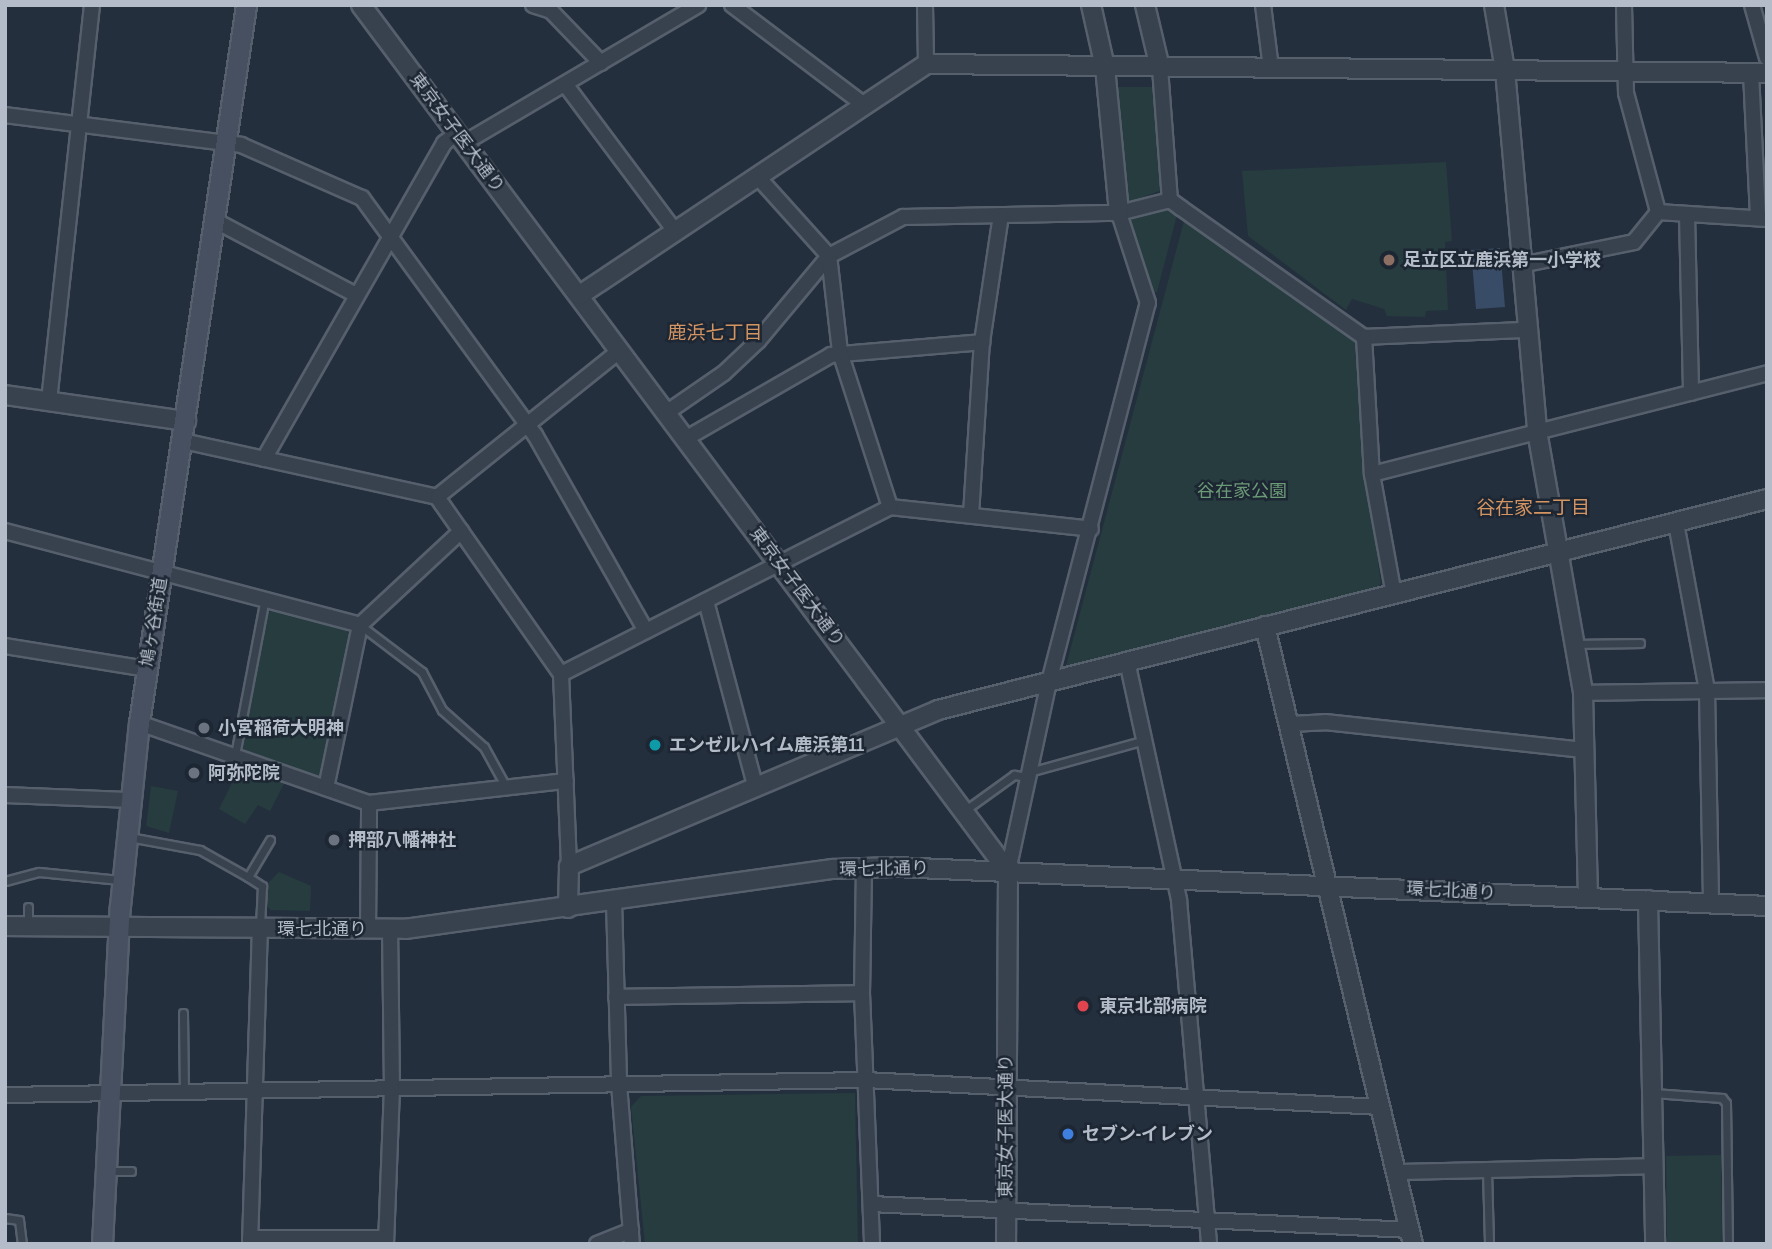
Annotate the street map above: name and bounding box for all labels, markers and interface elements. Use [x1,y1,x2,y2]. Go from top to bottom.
street label: 東京女子医大通り [405,69,509,197]
place label: 足立区立鹿浜第一小学校 [1403,249,1601,271]
marker: 足立区立鹿浜第一小学校 [1381,252,1397,268]
district label: 鹿浜七丁目 [668,322,762,344]
park label: 谷在家公園 [1197,480,1287,502]
district label: 谷在家二丁目 [1476,497,1590,519]
street label: 東京女子医大通り [745,523,849,651]
street label: 鳩ヶ谷街道 [136,576,172,668]
place label: 小宮稲荷大明神 [218,717,344,739]
marker: 小宮稲荷大明神 [196,720,212,736]
place label: エンゼルハイム鹿浜第11 [669,734,865,756]
marker: エンゼルハイム鹿浜第11 [647,737,663,753]
place label: 阿弥陀院 [208,762,280,784]
marker: 阿弥陀院 [186,765,202,781]
place label: 押部八幡神社 [348,829,456,851]
marker: 押部八幡神社 [326,832,342,848]
street label: 環七北通り [839,857,929,881]
street label: 環七北通り [1405,878,1497,904]
street label: 環七北通り [277,918,367,940]
place label: 東京北部病院 [1099,995,1207,1017]
marker: 東京北部病院 [1073,996,1093,1016]
street label: 東京女子医大通り [995,1054,1017,1198]
place label: セブン-イレブン [1082,1123,1213,1145]
marker: セブン-イレブン [1060,1126,1076,1142]

